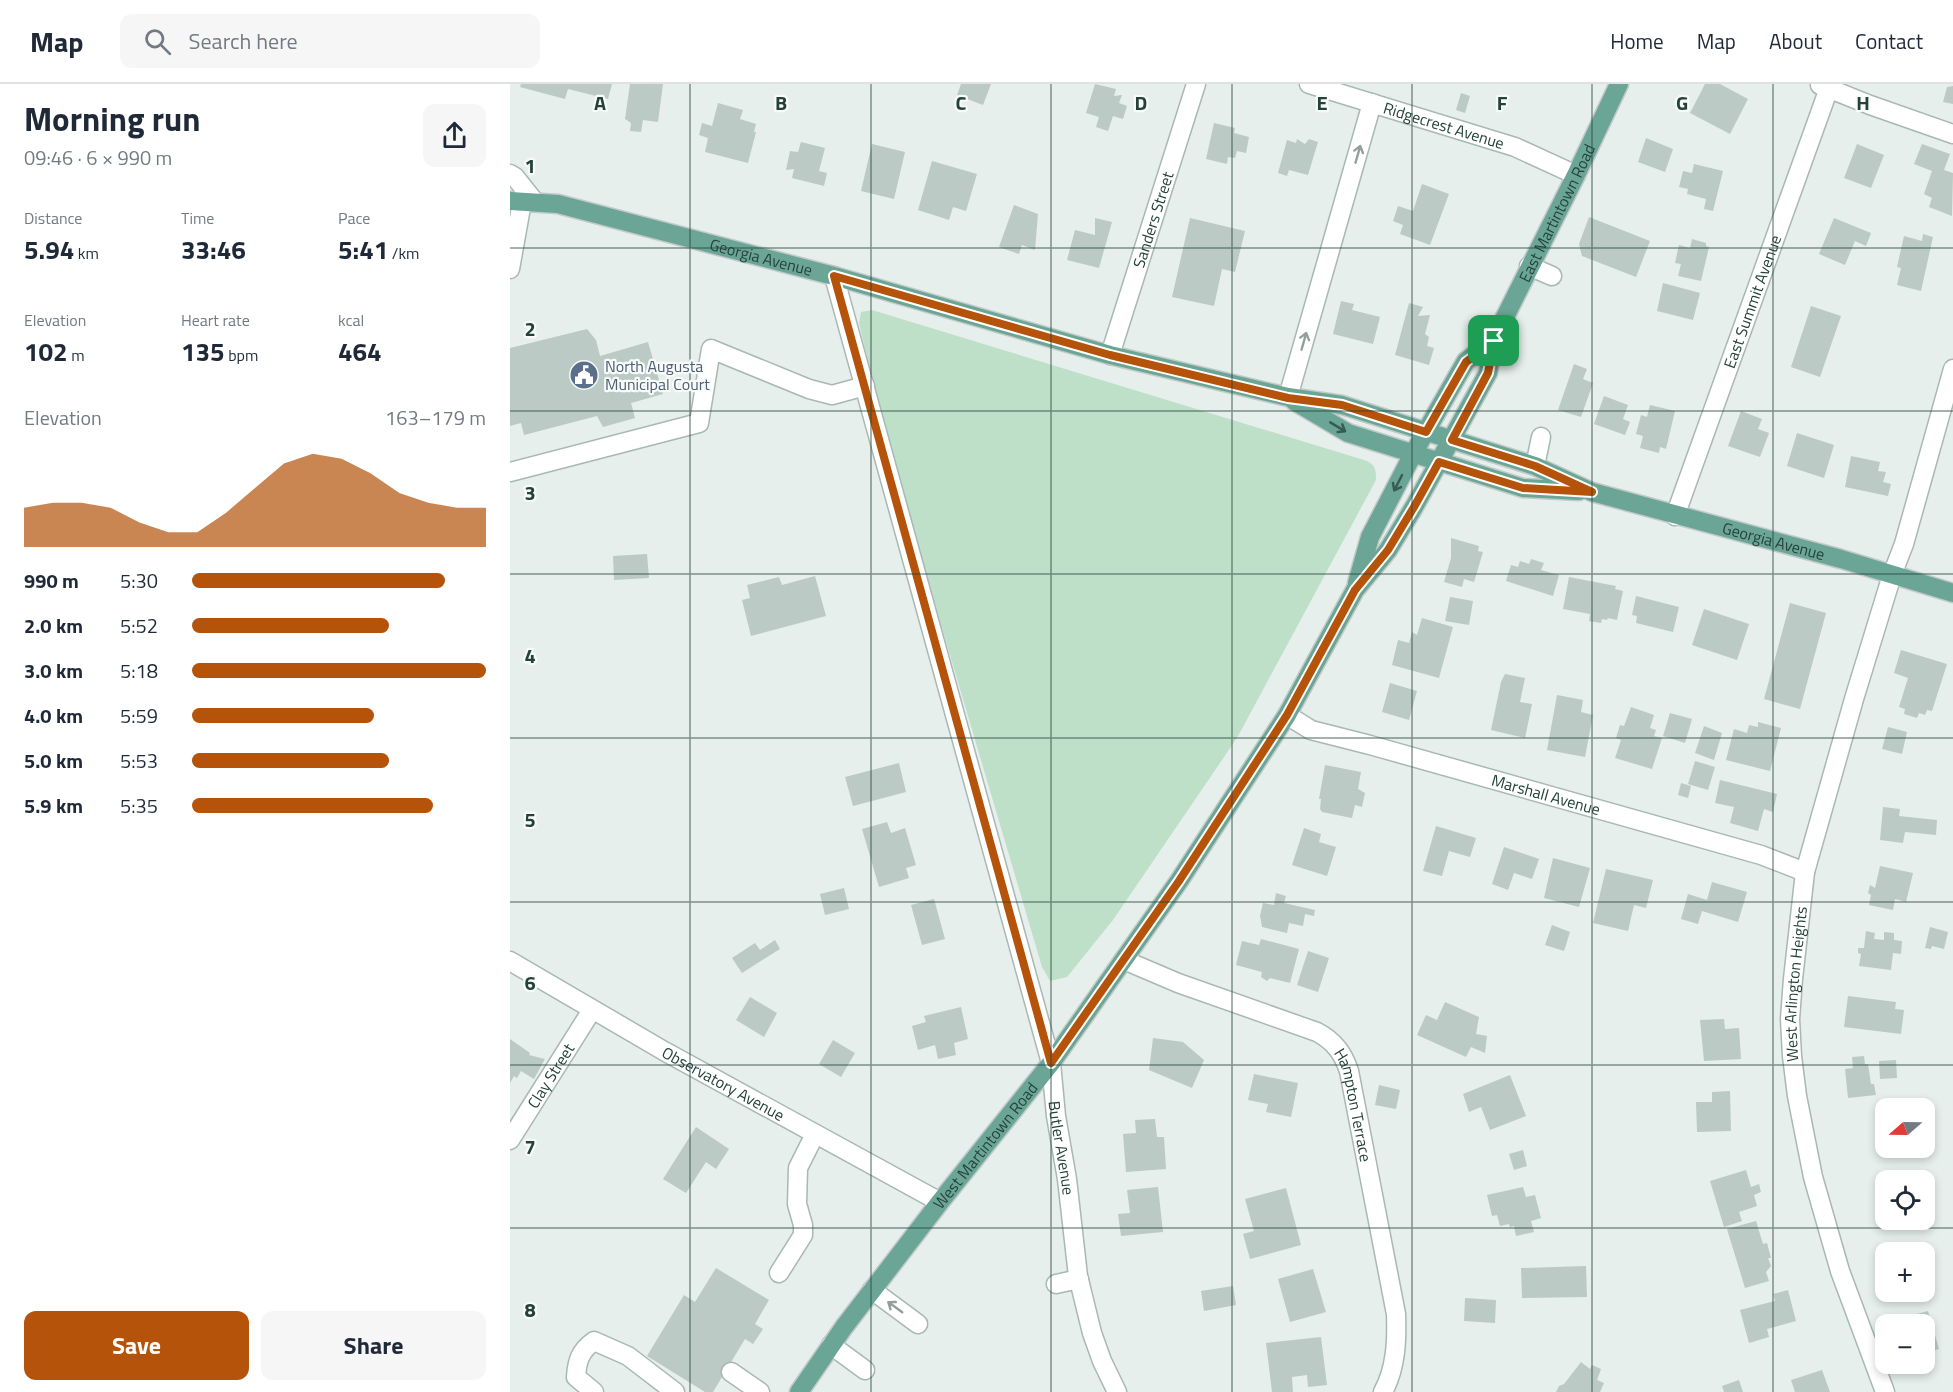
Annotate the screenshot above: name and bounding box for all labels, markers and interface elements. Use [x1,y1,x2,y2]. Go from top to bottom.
search box [120,14,540,68]
text: Map [30,20,84,63]
text: Search here [189,24,298,58]
icon: search [141,25,174,58]
text: Home [1610,25,1664,57]
text: Map [1697,25,1736,57]
text: About [1769,25,1822,57]
text: Contact [1855,25,1923,57]
text: A [594,87,606,118]
text: B [775,87,787,118]
text: C [956,87,967,118]
text: D [1135,87,1147,118]
text: E [1316,87,1328,118]
text: F [1497,87,1508,118]
text: G [1676,87,1688,118]
text: H [1856,87,1870,118]
text: Morning run [24,94,201,144]
street label: Ridgecrest Avenue [1380,95,1507,155]
button: share [423,104,486,167]
street label: East Martintown Road [1512,140,1601,286]
text: 09:46 · 6 × 990 m [24,142,172,173]
one-way arrow [1353,145,1364,164]
text: 1 [524,150,536,181]
street label: Sanders Street [1126,168,1180,271]
text: Distance [24,206,82,230]
text: Time [181,206,214,230]
text: Pace [338,206,370,230]
text: 5.94 [24,230,74,269]
text: 33:46 [181,230,246,269]
text: 5:41 [338,230,388,269]
street label: East Summit Avenue [1717,231,1787,372]
street label: Georgia Avenue [707,232,815,282]
text: km [74,241,99,265]
text: /km [388,241,420,265]
text: Elevation [24,308,86,332]
text: Heart rate [181,308,250,332]
text: kcal [338,308,364,332]
text: 2 [524,313,536,344]
pin [1468,315,1519,366]
icon: arrive [1477,324,1510,357]
text: 102 [24,332,68,371]
text: 135 [181,332,225,371]
text: 464 [338,332,382,371]
one-way arrow [1299,332,1310,351]
text: m [68,343,85,367]
text: bpm [225,343,258,367]
place label: North Augusta Municipal Court [605,354,710,396]
public building icon: North Augusta Municipal Court [568,359,600,391]
text: Elevation [24,402,102,433]
text: 163–179 m [385,402,486,433]
one-way arrow [1329,422,1346,434]
one-way arrow [1391,474,1403,492]
text: 3 [524,477,536,508]
street label: Georgia Avenue [1720,516,1828,566]
text: 990 m [24,565,79,596]
text: 5:30 [120,565,158,596]
text: 2.0 km [24,610,83,641]
text: 5:52 [120,610,158,641]
text: 4 [524,640,536,671]
text: 3.0 km [24,655,83,686]
text: 5:18 [120,655,158,686]
text: 4.0 km [24,700,83,731]
text: 5:59 [120,700,158,731]
text: 5.0 km [24,745,83,776]
text: 5:53 [120,745,158,776]
street label: Marshall Avenue [1489,768,1603,821]
text: 5.9 km [24,790,83,821]
text: 5:35 [120,790,158,821]
text: 5 [524,804,536,835]
street label: West Arlington Heights [1778,905,1813,1062]
text: 6 [524,967,536,998]
street label: Clay Street [521,1038,580,1113]
street label: Observatory Avenue [658,1040,789,1127]
street label: Hampton Terrace [1328,1043,1378,1164]
street label: West Martintown Road [927,1077,1043,1214]
north arrow [1875,1098,1935,1158]
map controls [1875,1098,1935,1374]
street label: Butler Avenue [1043,1100,1081,1196]
text: 7 [524,1131,536,1162]
button: locate [1875,1170,1935,1230]
button: + [1875,1242,1935,1302]
text: 8 [524,1294,536,1325]
one-way arrow [888,1301,904,1313]
button: Save [24,1311,249,1380]
button: Share [261,1311,486,1380]
button: − [1875,1314,1935,1374]

